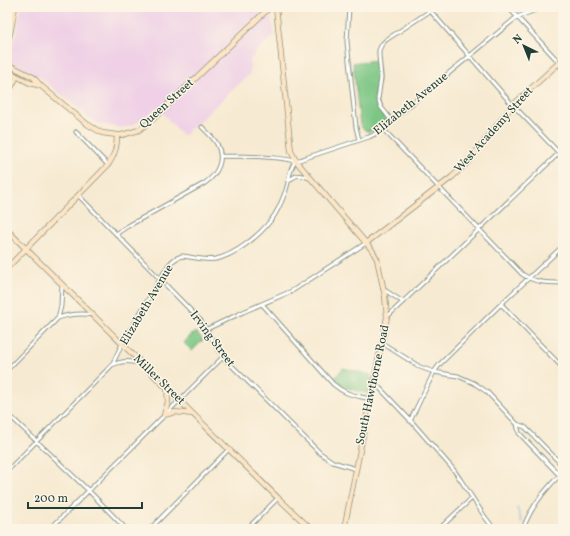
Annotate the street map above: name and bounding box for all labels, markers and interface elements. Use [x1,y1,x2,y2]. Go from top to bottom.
north arrow [504,26,544,66]
text: N [510,32,526,48]
street label: Elizabeth Avenue [370,69,452,139]
street label: Queen Street [136,75,198,133]
street label: West Academy Street [451,84,537,176]
street label: Elizabeth Avenue [117,261,178,348]
street label: Irving Street [186,308,238,370]
street label: South Hawthorne Road [352,323,394,447]
street label: Miller Street [130,351,188,409]
scale bar [28,484,142,510]
text: 200 m [34,491,68,507]

